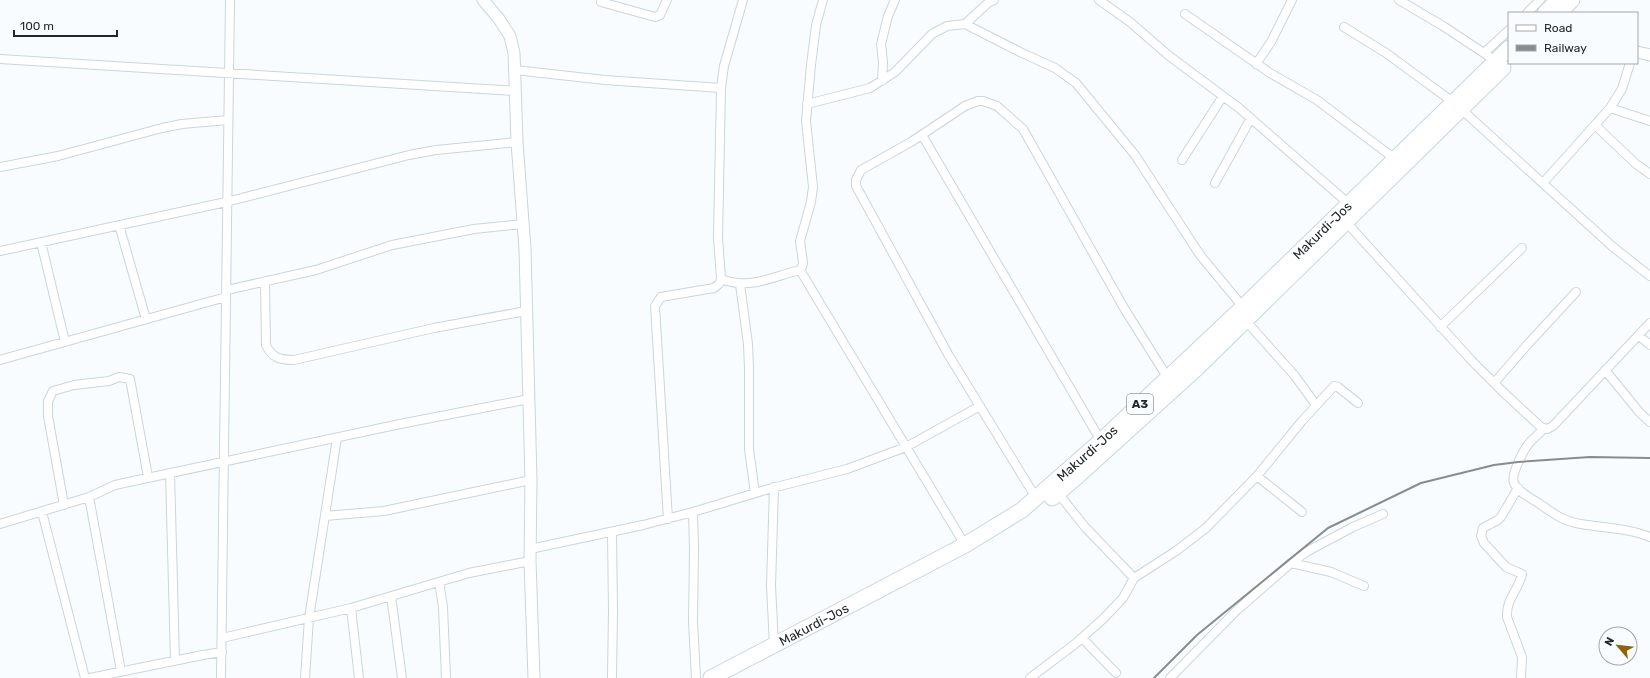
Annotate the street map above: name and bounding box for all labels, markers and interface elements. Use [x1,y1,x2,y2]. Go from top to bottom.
scale bar [14,12,117,38]
legend [1508,12,1638,64]
text: 100 m [20,19,54,33]
text: Road [1544,21,1572,35]
text: Railway [1544,41,1587,55]
street label: Makurdi-Jos [1290,198,1355,262]
road number: A3 [1127,394,1153,414]
street label: Makurdi-Jos [1054,422,1121,484]
street label: Makurdi-Jos [777,600,852,649]
north arrow [1598,626,1638,666]
text: N [1602,635,1617,648]

